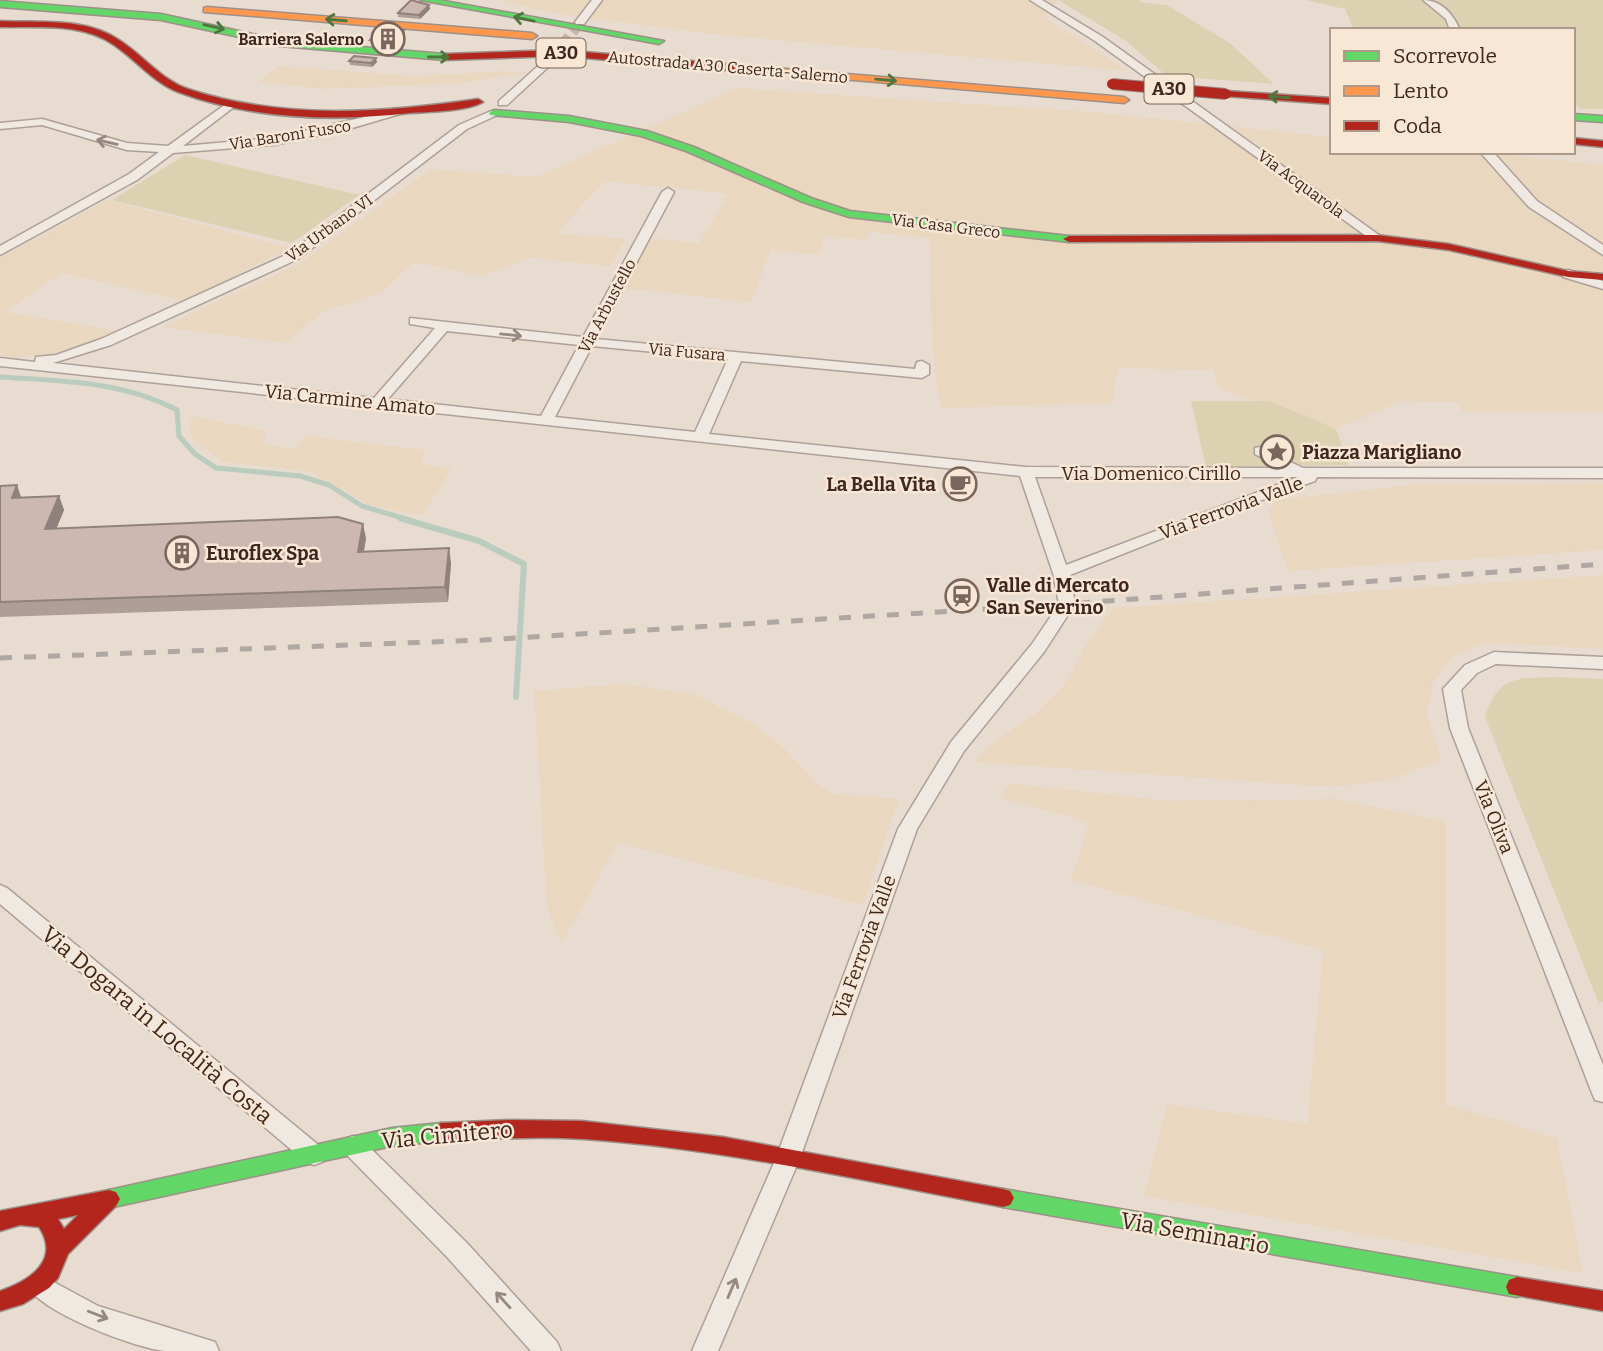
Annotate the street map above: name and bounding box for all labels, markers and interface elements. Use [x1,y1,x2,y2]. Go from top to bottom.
one-way arrow [513,11,536,25]
one-way arrow [325,13,348,26]
building icon: Barriera Salerno [369,20,407,58]
one-way arrow [202,21,225,35]
legend [1330,28,1575,154]
place label: Barriera Salerno [238,30,364,49]
road number: A30 [536,38,586,68]
text: Scorrevole [1393,43,1497,69]
street label: Autostrada A30 Caserta-Salerno [607,47,849,87]
one-way arrow [427,50,450,64]
one-way arrow [874,74,896,87]
road number: A30 [1144,74,1194,104]
text: Lento [1393,78,1449,104]
one-way arrow [1268,90,1291,103]
text: Coda [1393,113,1442,139]
street label: Via Baroni Fusco [228,116,352,154]
one-way arrow [96,135,119,148]
street label: Via Acquarola [1254,146,1348,222]
street label: Via Urbano VI [282,190,376,266]
street label: Via Casa Greco [890,210,1002,242]
street label: Via Arbustello [574,256,640,356]
one-way arrow [499,329,522,342]
street label: Via Fusara [648,339,727,365]
street label: Via Carmine Amato [264,380,437,420]
place icon: Piazza Marigliano [1258,433,1296,471]
place label: Piazza Marigliano [1302,441,1462,464]
street label: Via Domenico Cirillo [1061,462,1241,485]
cafe icon: La Bella Vita [941,465,979,503]
street label: Via Ferrovia Valle [1156,471,1306,545]
place label: La Bella Vita [826,473,936,496]
building icon: Euroflex Spa [163,534,201,572]
place label: Euroflex Spa [206,542,320,565]
place label: Valle di Mercato San Severino [986,574,1129,619]
station icon: Valle di Mercato San Severino [943,577,981,615]
street label: Via Oliva [1469,777,1519,857]
street label: Via Ferrovia Valle [827,872,901,1022]
street label: Via Dogara in Località Costa [36,920,279,1130]
street label: Via Cimitero [380,1115,514,1155]
street label: Via Seminario [1118,1206,1272,1260]
one-way arrow [726,1278,739,1300]
one-way arrow [494,1292,511,1309]
one-way arrow [87,1310,109,1323]

